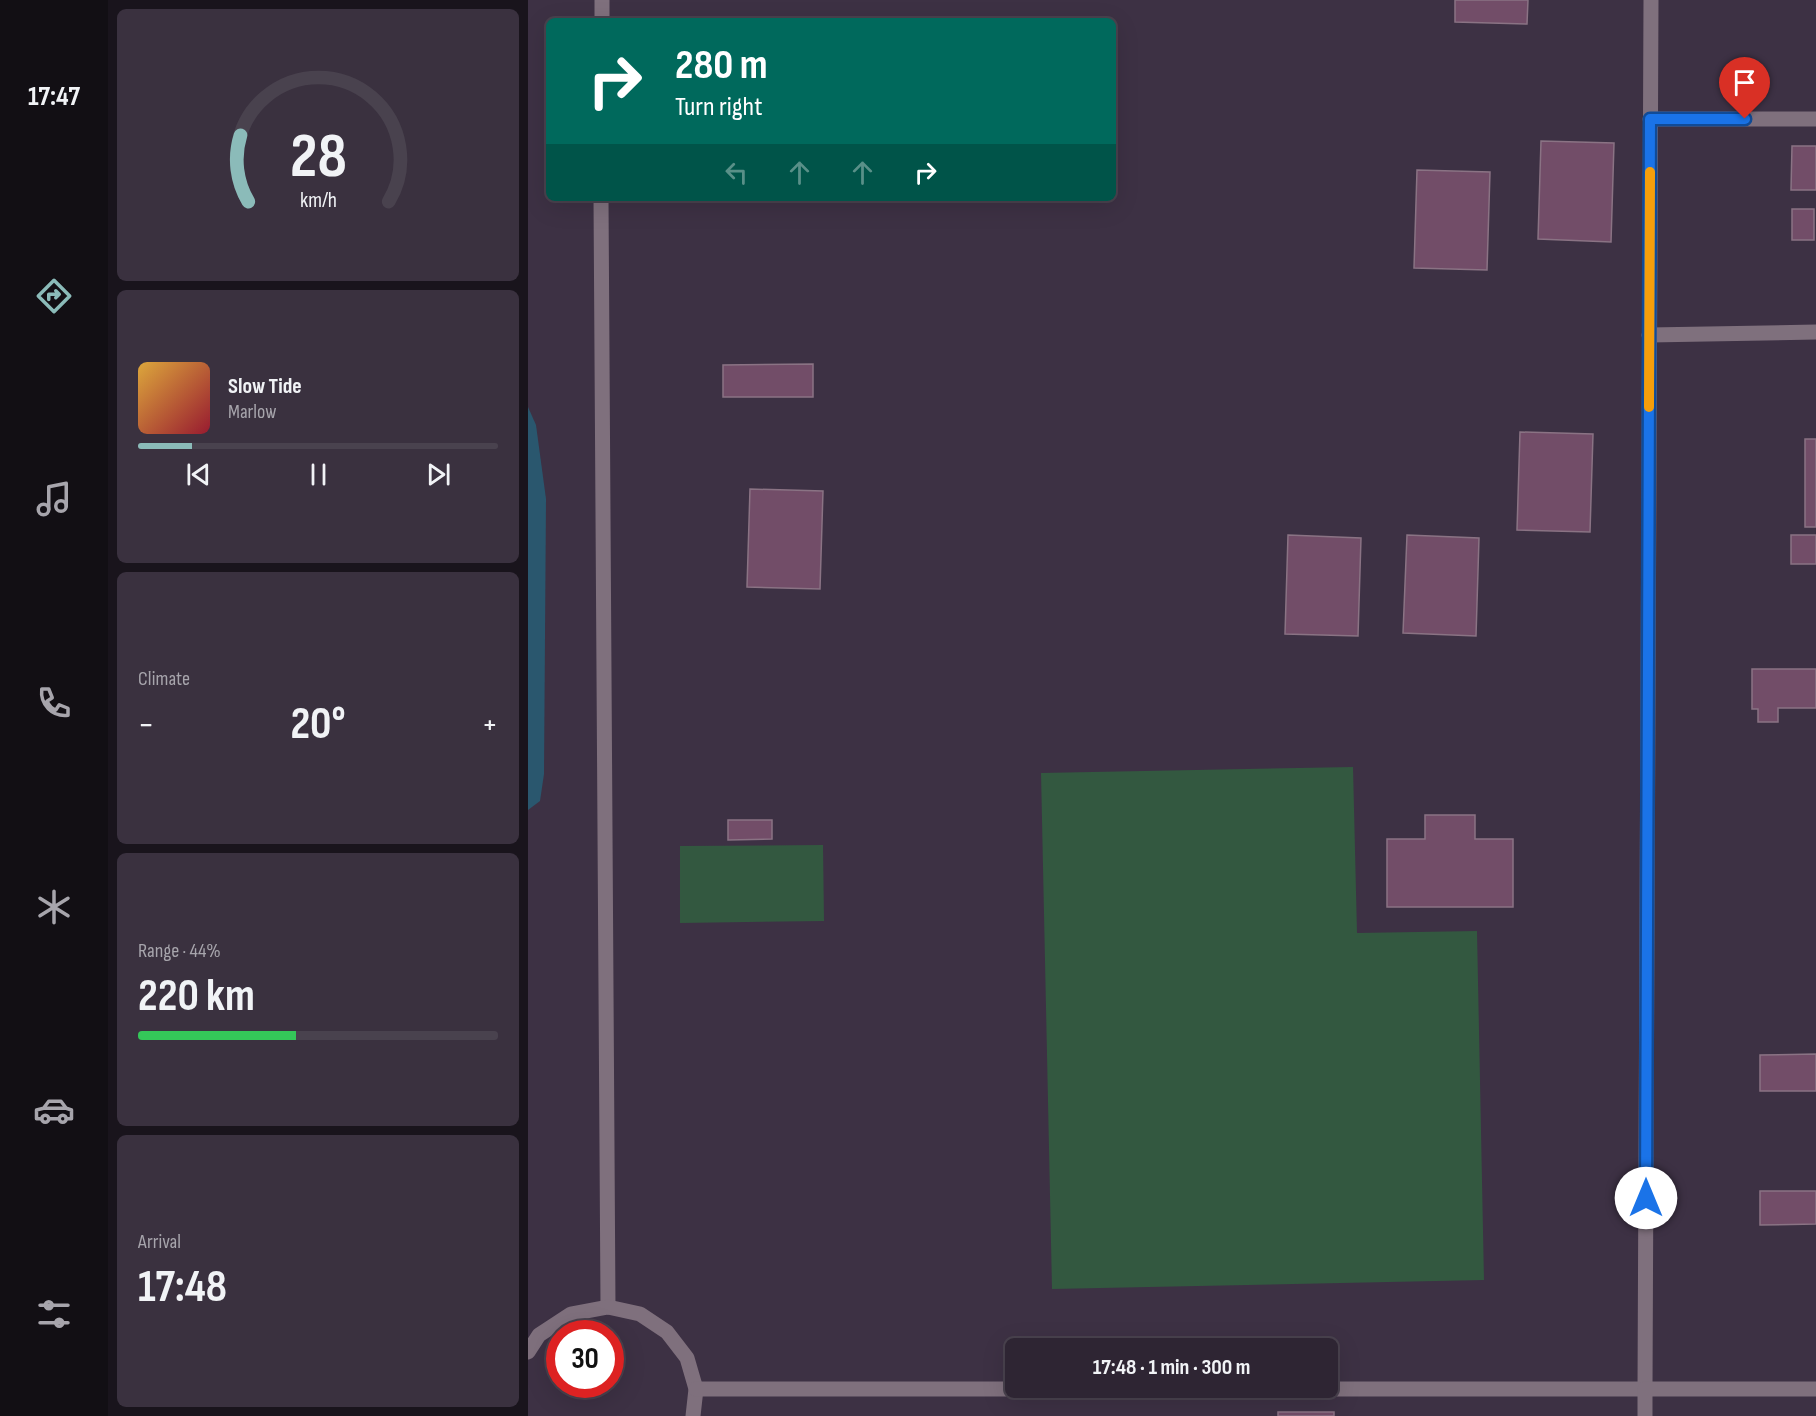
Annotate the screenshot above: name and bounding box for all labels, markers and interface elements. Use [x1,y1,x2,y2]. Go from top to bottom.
text: 280 m [675,40,768,91]
icon: right [576,42,654,120]
pin [1719,57,1770,119]
icon: arrive [1728,66,1761,99]
text: 17:47 [28,81,80,113]
text: Turn right [675,91,762,123]
text: 28 [290,120,346,195]
icon: left [720,156,753,189]
icon: ahead [783,156,816,189]
icon: ahead [846,156,879,189]
icon: right [909,156,942,189]
text: km/h [299,189,337,214]
icon: directions [33,275,75,317]
text: Slow Tide [228,373,302,400]
text: Marlow [228,400,276,424]
icon: previous [182,458,215,491]
icon: pause [302,458,335,491]
icon: next [422,458,455,491]
icon: music [33,478,75,520]
text: Climate [138,667,190,691]
icon: phone [33,682,75,724]
text: 20° [290,697,346,752]
text: − [138,705,154,745]
text: + [482,705,498,745]
icon: climate [33,886,75,928]
text: Range · 44% [138,939,221,963]
text: 220 km [138,969,255,1024]
icon: car [33,1089,75,1131]
position arrow [1614,1166,1678,1230]
text: Arrival [138,1230,181,1254]
text: 17:48 [138,1260,227,1315]
icon: filters [33,1293,75,1335]
speed limit sign: 30 [546,1320,624,1398]
text: 17:48 · 1 min · 300 m [1093,1354,1250,1381]

